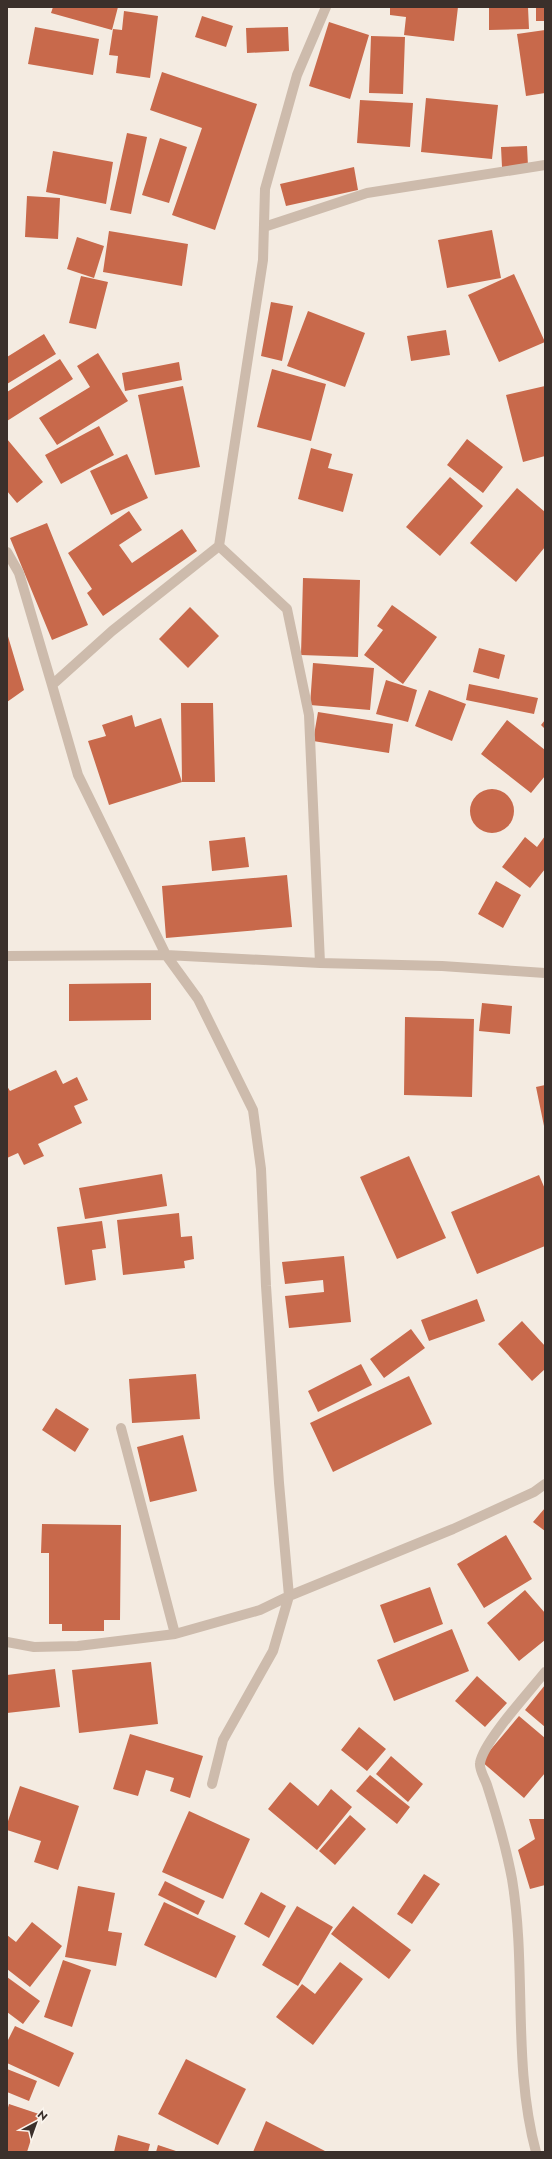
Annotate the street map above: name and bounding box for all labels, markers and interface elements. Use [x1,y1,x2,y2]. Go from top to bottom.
north arrow [16,2103,56,2143]
text: N [34,2107,51,2124]

